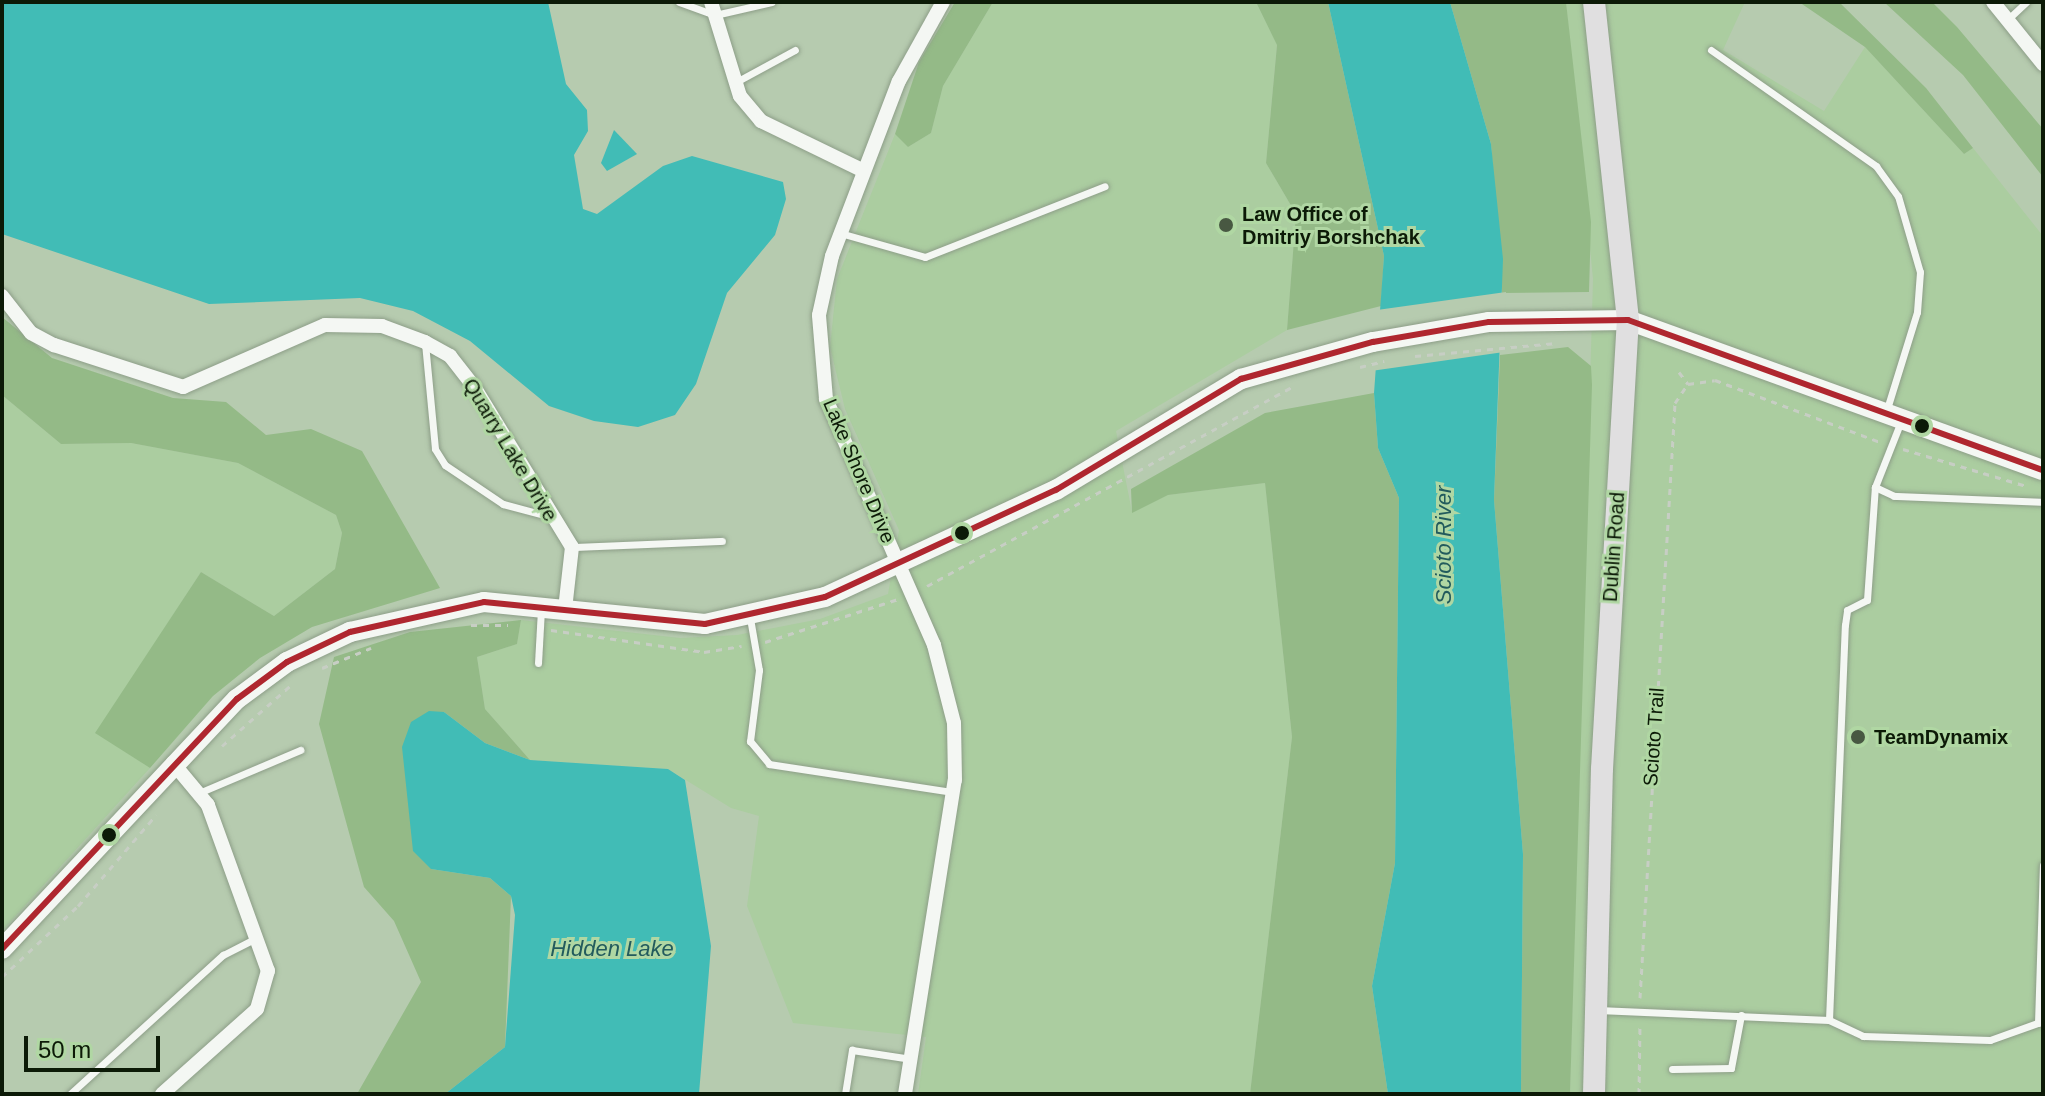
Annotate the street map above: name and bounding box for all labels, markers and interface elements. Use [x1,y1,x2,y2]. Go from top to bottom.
place label: Law Office of Dmitriy Borshchak [1242,202,1420,249]
marker: Law Office of Dmitriy Borshchak [1217,216,1235,234]
street label: Quarry Lake Drive [458,374,562,526]
street label: Lake Shore Drive [818,395,900,547]
unlabelled marker [1914,418,1930,434]
water label: Scioto River [1431,486,1457,604]
street label: Dublin Road [1598,491,1630,603]
unlabelled marker [954,525,970,541]
street label: Scioto Trail [1639,687,1669,787]
place label: TeamDynamix [1874,725,2008,749]
marker: TeamDynamix [1849,728,1867,746]
unlabelled marker [101,827,117,843]
water label: Hidden Lake [550,936,674,962]
scale bar [28,1020,164,1070]
text: 50 m [38,1036,91,1063]

